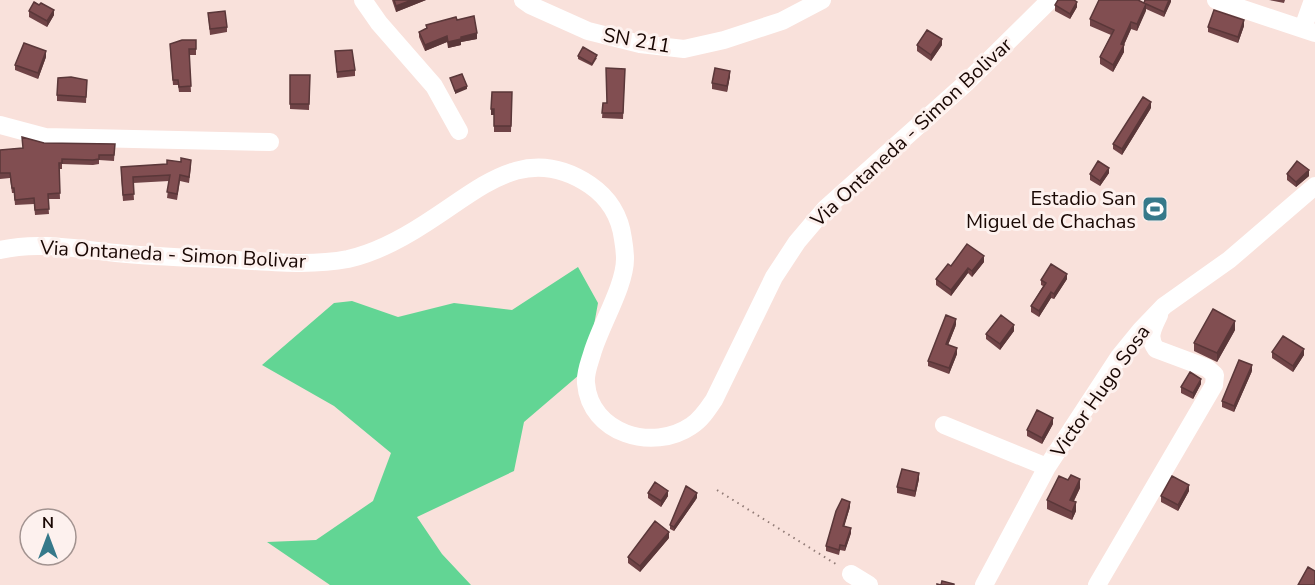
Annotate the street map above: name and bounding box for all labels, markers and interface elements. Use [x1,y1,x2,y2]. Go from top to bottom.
street label: SN 211 [601,21,673,60]
street label: Via Ontaneda - Simon Bolivar [804,32,1018,234]
place label: Estadio San Miguel de Chachas [966,185,1136,235]
sports icon: Estadio San Miguel de Chachas [1140,194,1170,224]
street label: Via Ontaneda - Simon Bolivar [38,234,307,275]
street label: Victor Hugo Sosa [1044,320,1156,464]
north arrow [18,507,78,567]
text: N [42,512,54,534]

